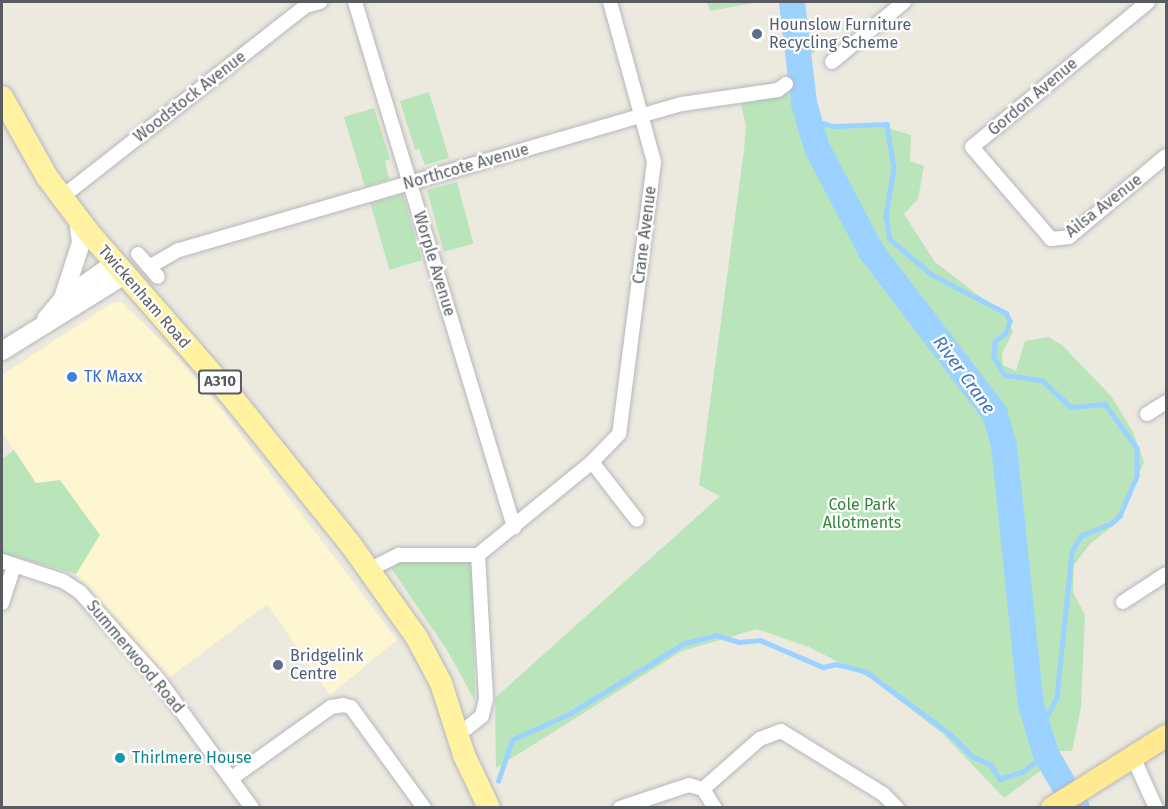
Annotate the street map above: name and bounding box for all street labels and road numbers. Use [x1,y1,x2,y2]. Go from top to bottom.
street label: Woodstock Avenue [130,47,250,147]
street label: Gordon Avenue [984,54,1082,140]
street label: Northcote Avenue [401,140,531,194]
street label: Ailsa Avenue [1062,170,1146,242]
street label: Crane Avenue [629,185,661,285]
street label: Worple Avenue [409,209,459,319]
street label: Twickenham Road [94,241,194,353]
road number: A310 [198,370,242,394]
street label: Summerwood Road [82,597,188,717]

